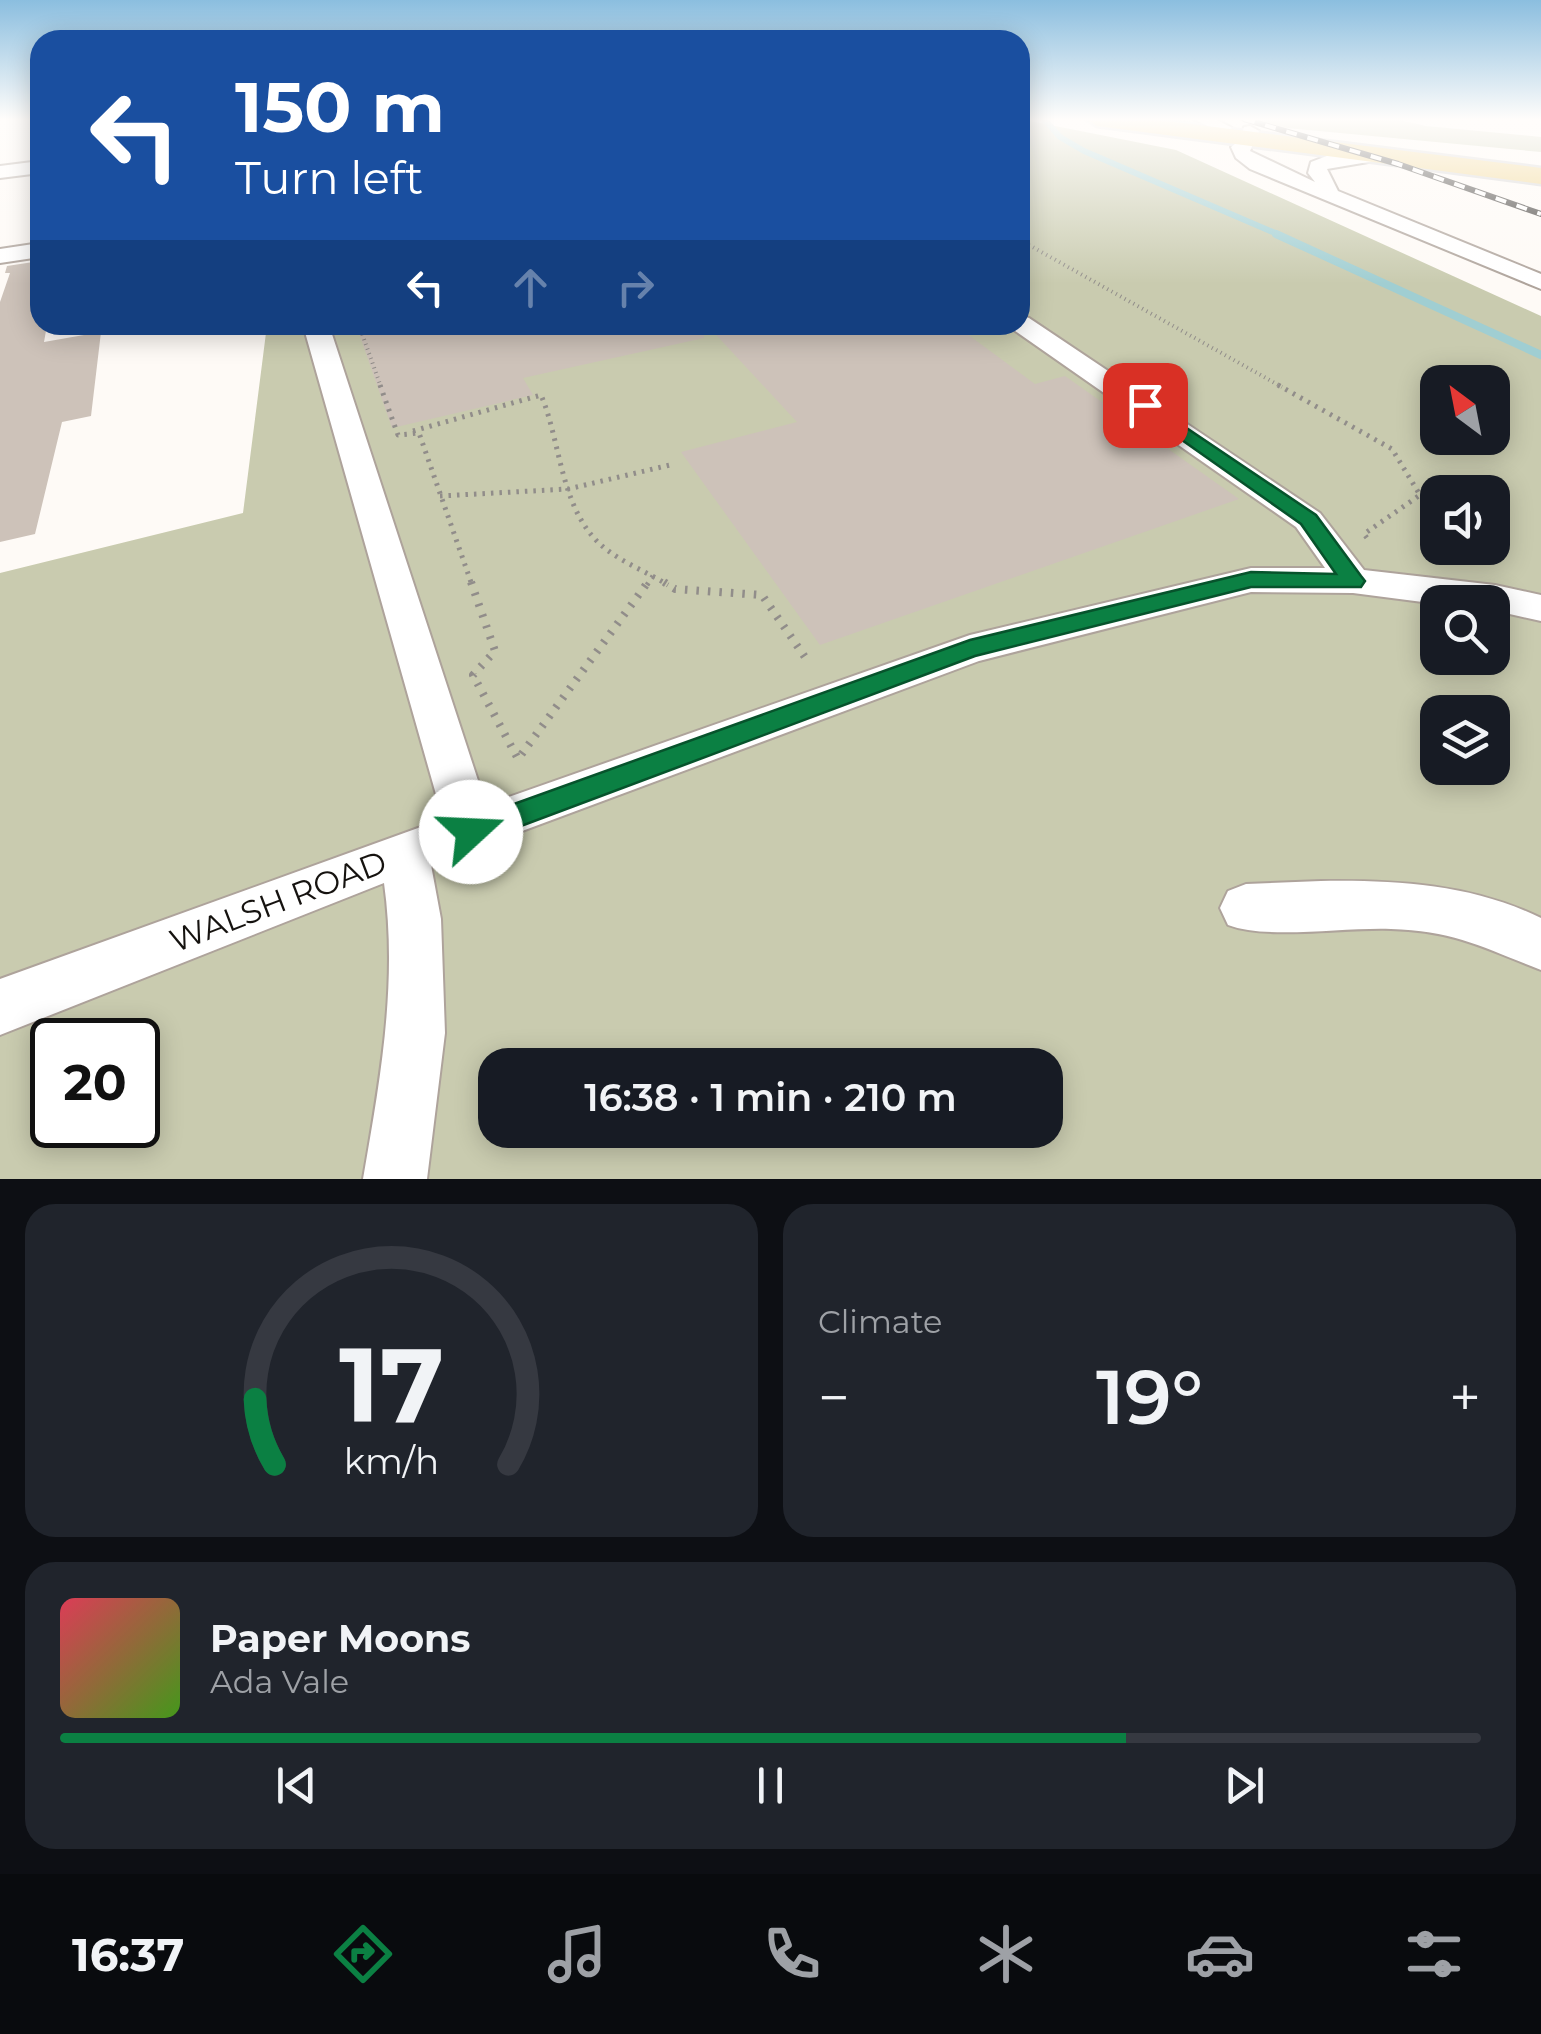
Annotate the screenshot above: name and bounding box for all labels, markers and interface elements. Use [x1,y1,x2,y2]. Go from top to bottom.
text: 150 m [235,64,445,150]
icon: left [70,70,200,200]
text: Turn left [235,150,423,205]
icon: left [398,260,453,315]
icon: ahead [503,260,558,315]
icon: right [608,260,663,315]
pin [1103,363,1188,448]
north arrow [1420,365,1510,455]
map controls [1420,365,1510,785]
icon: arrive [1118,378,1173,433]
button: sound [1420,475,1510,565]
button: search [1420,585,1510,675]
button: layers [1420,695,1510,785]
position arrow [419,780,523,884]
street label: WALSH ROAD [164,842,392,960]
speed limit sign: 20 [30,1018,160,1148]
text: 16:38 · 1 min · 210 m [584,1074,957,1121]
text: Climate [818,1302,942,1341]
text: 17 [339,1321,444,1448]
text: 19° [1096,1351,1203,1443]
text: − [818,1364,850,1431]
text: + [1449,1364,1481,1431]
text: km/h [344,1439,439,1483]
text: Paper Moons [210,1615,471,1662]
text: Ada Vale [210,1662,349,1701]
icon: previous [269,1758,324,1813]
icon: pause [743,1758,798,1813]
icon: next [1217,1758,1272,1813]
icon: directions [328,1919,398,1989]
icon: music [542,1919,612,1989]
icon: phone [757,1919,827,1989]
icon: climate [971,1919,1041,1989]
icon: car [1185,1919,1255,1989]
icon: filters [1399,1919,1469,1989]
text: 16:37 [72,1927,184,1982]

